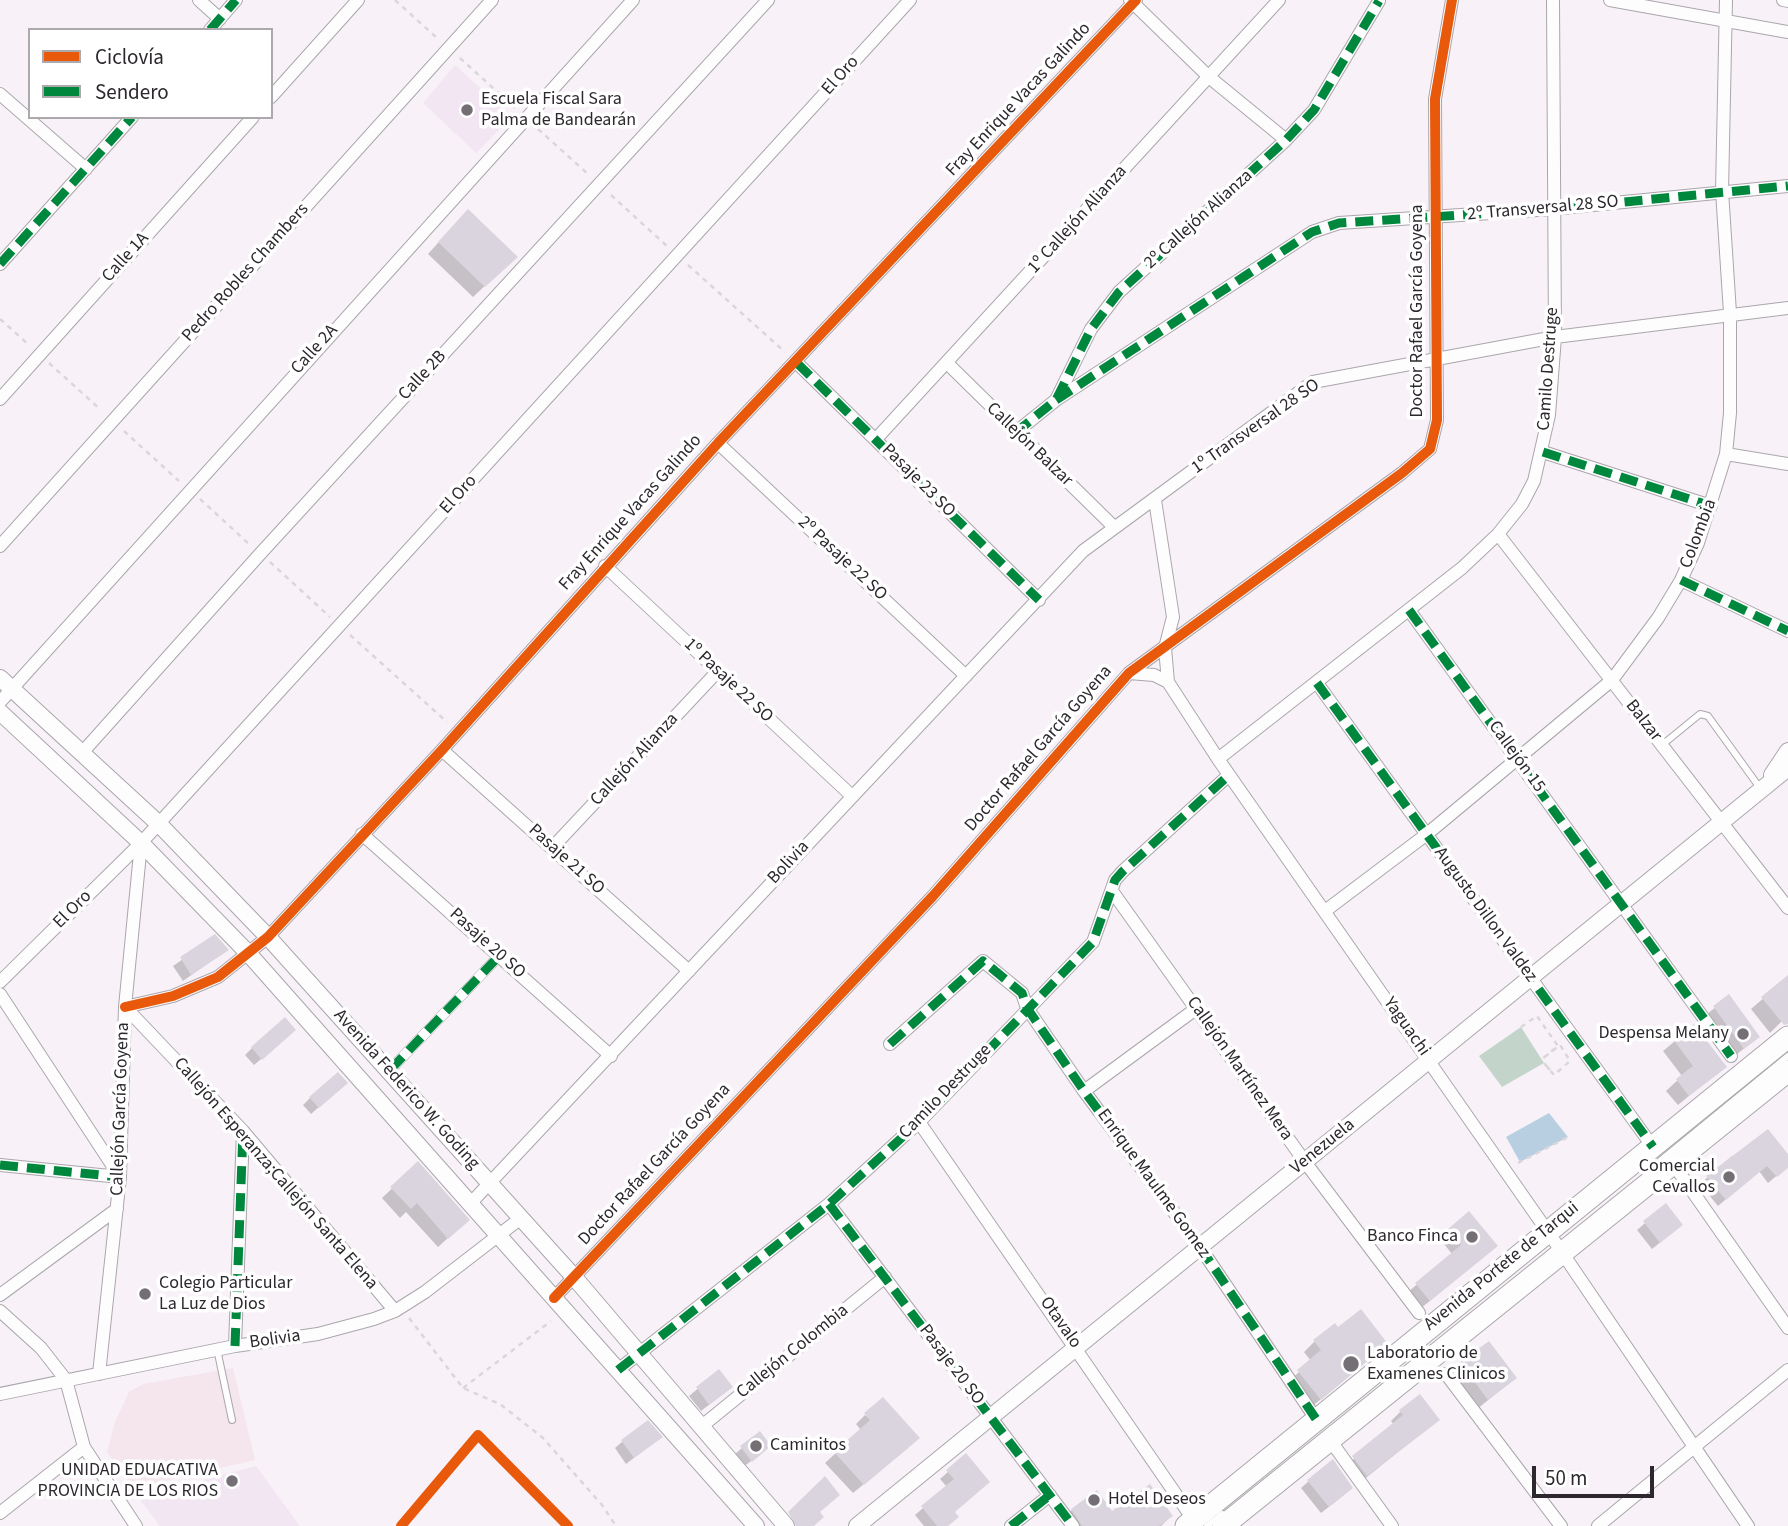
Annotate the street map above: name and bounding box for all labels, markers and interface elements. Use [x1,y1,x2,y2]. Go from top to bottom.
street label: Fray Enrique Vacas Galindo [942,19,1096,181]
legend [28,28,273,119]
text: Ciclovía [95,42,164,72]
street label: El Oro [818,52,864,100]
text: Sendero [95,77,169,107]
place label: Escuela Fiscal Sara Palma de Bandearán [481,89,636,132]
marker: Escuela Fiscal Sara Palma de Bandearán [459,102,475,118]
street label: 1º Callejón Alianza [1024,161,1132,279]
street label: 2º Callejón Alianza [1140,166,1258,274]
street label: 2º Transversal 28 SO [1467,192,1619,226]
street label: Pedro Robles Chambers [178,199,314,347]
street label: Doctor Rafael García Goyena [1407,204,1429,418]
street label: Calle 1A [98,229,154,287]
street label: Camilo Destruge [1534,307,1564,431]
street label: Calle 2A [287,321,343,379]
street label: Calle 2B [394,346,452,406]
street label: 1º Transversal 28 SO [1188,375,1324,479]
street label: Callejón Balzar [981,398,1077,492]
street label: Fray Enrique Vacas Galindo [555,430,707,596]
street label: Pasaje 23 SO [877,440,959,522]
street label: El Oro [436,471,482,519]
street label: Colombia [1676,496,1722,572]
street label: 2º Pasaje 22 SO [793,512,891,606]
street label: 1º Pasaje 22 SO [679,634,777,728]
street label: Doctor Rafael García Goyena [961,661,1117,837]
street label: Balzar [1620,696,1666,746]
street label: Callejón Alianza [586,709,684,811]
street label: Callejón 15 [1483,717,1549,797]
street label: Pasaje 21 SO [523,820,609,900]
street label: Bolivia [764,837,814,889]
street label: Augusto Dillon Valdez [1429,843,1541,987]
street label: El Oro [49,886,97,934]
street label: Pasaje 20 SO [444,904,530,984]
street label: Callejón Martínez Mera [1181,993,1297,1145]
street label: Yaguachi [1378,993,1434,1061]
street label: Avenida Federico W. Goding [328,1005,484,1175]
street label: Callejón García Goyena [107,1022,135,1196]
place label: Despensa Melany [1599,1023,1729,1045]
marker: Despensa Melany [1735,1026,1751,1042]
street label: Camilo Destruge [895,1040,997,1144]
street label: Callejón Esperanza;Callejón Santa Elena [168,1054,382,1294]
street label: Doctor Rafael García Goyena [574,1080,736,1250]
street label: Enrique Maulme Gomez [1092,1105,1214,1263]
street label: Venezuela [1286,1115,1360,1179]
place label: Comercial Cevallos [1639,1156,1715,1198]
marker: Comercial Cevallos [1721,1169,1737,1185]
street label: Avenida Portete de Tarqui [1420,1198,1584,1336]
place label: Banco Finca [1367,1226,1458,1248]
marker: Banco Finca [1464,1229,1480,1245]
place label: Colegio Particular La Luz de Dios [159,1273,292,1316]
marker: Colegio Particular La Luz de Dios [137,1286,153,1302]
street label: Otavalo [1034,1293,1086,1353]
street label: Callejón Colombia [733,1300,853,1404]
street label: Pasaje 20 SO [914,1321,988,1409]
street label: Bolivia [248,1326,302,1354]
place label: Laboratorio de Examenes Clinicos [1367,1343,1505,1386]
marker: Laboratorio de Examenes Clinicos [1341,1354,1361,1374]
place label: Caminitos [770,1435,846,1457]
marker: Caminitos [748,1438,764,1454]
scale bar [1536,1452,1658,1496]
place label: UNIDAD EDUACATIVA PROVINCIA DE LOS RIOS [38,1460,218,1502]
text: 50 m [1545,1463,1587,1493]
marker: UNIDAD EDUACATIVA PROVINCIA DE LOS RIOS [224,1473,240,1489]
place label: Hotel Deseos [1108,1489,1206,1511]
marker: Hotel Deseos [1086,1492,1102,1508]

